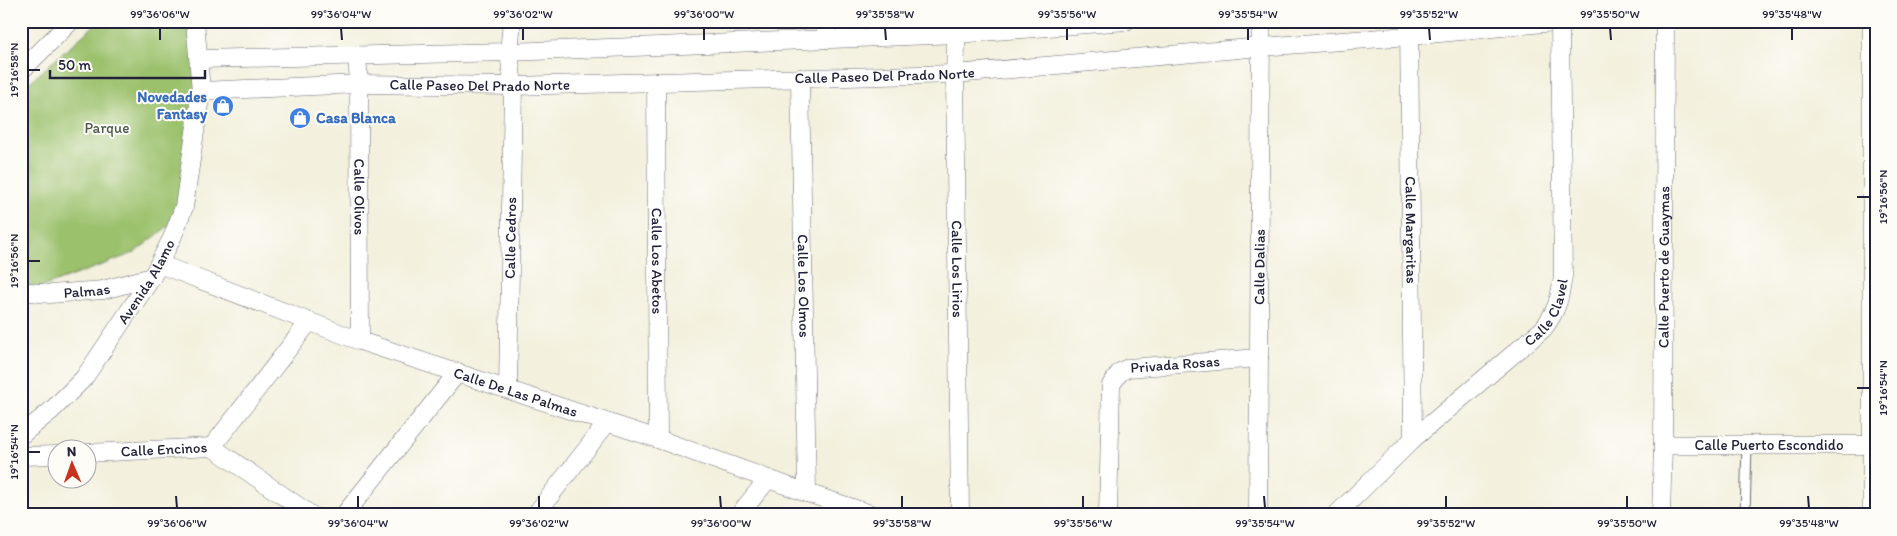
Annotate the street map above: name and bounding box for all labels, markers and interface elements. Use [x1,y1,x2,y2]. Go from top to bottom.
text: 99°36'06"W [130,7,190,21]
text: 99°36'04"W [311,7,371,21]
text: 99°36'02"W [493,7,553,21]
text: 99°36'00"W [674,7,734,21]
text: 99°35'58"W [856,7,914,21]
text: 99°35'56"W [1038,7,1096,21]
text: 99°35'54"W [1218,7,1278,21]
text: 99°35'52"W [1400,7,1458,21]
text: 99°35'50"W [1580,7,1640,21]
text: 99°35'48"W [1762,7,1822,21]
text: 19°16'58"N [7,43,21,97]
scale bar [50,48,205,80]
text: 50 m [58,56,91,74]
street label: Calle Paseo Del Prado Norte [794,63,976,87]
street label: Calle Paseo Del Prado Norte [390,75,570,95]
place label: Novedades Fantasy [137,88,208,124]
shop icon: Novedades Fantasy [211,94,235,118]
shop icon: Casa Blanca [288,106,312,130]
place label: Casa Blanca [316,109,396,127]
park label: Parque [85,119,129,137]
street label: Calle Olivos [350,159,369,236]
text: 19°16'56"N [1876,170,1890,224]
street label: Calle Margaritas [1401,176,1421,284]
street label: Calle Puerto de Guaymas [1654,186,1673,348]
street label: Calle Cedros [501,197,520,279]
street label: Calle Los Abetos [648,208,666,315]
street label: Calle Los Lirios [948,220,967,318]
street label: Calle Dalias [1250,229,1269,305]
text: 19°16'56"N [7,234,21,288]
street label: Calle Los Olmos [794,234,813,338]
street label: Avenida Alamo [114,236,179,328]
street label: Calle Clavel [1521,277,1572,350]
street label: Palmas [63,279,112,302]
street label: Privada Rosas [1130,352,1221,377]
text: 19°16'54"N [1876,360,1890,416]
street label: Calle De Las Palmas [451,363,580,421]
text: 19°16'54"N [7,424,21,480]
street label: Calle Puerto Escondido [1694,436,1844,454]
north arrow [48,438,98,488]
street label: Calle Encinos [120,438,208,460]
text: N [67,443,77,460]
text: 99°36'06"W [147,516,207,530]
text: 99°36'04"W [328,516,388,530]
text: 99°36'02"W [509,516,569,530]
text: 99°36'00"W [691,516,751,530]
text: 99°35'58"W [873,516,931,530]
text: 99°35'56"W [1054,516,1112,530]
text: 99°35'54"W [1235,516,1295,530]
text: 99°35'52"W [1417,516,1475,530]
text: 99°35'50"W [1597,516,1657,530]
text: 99°35'48"W [1779,516,1839,530]

